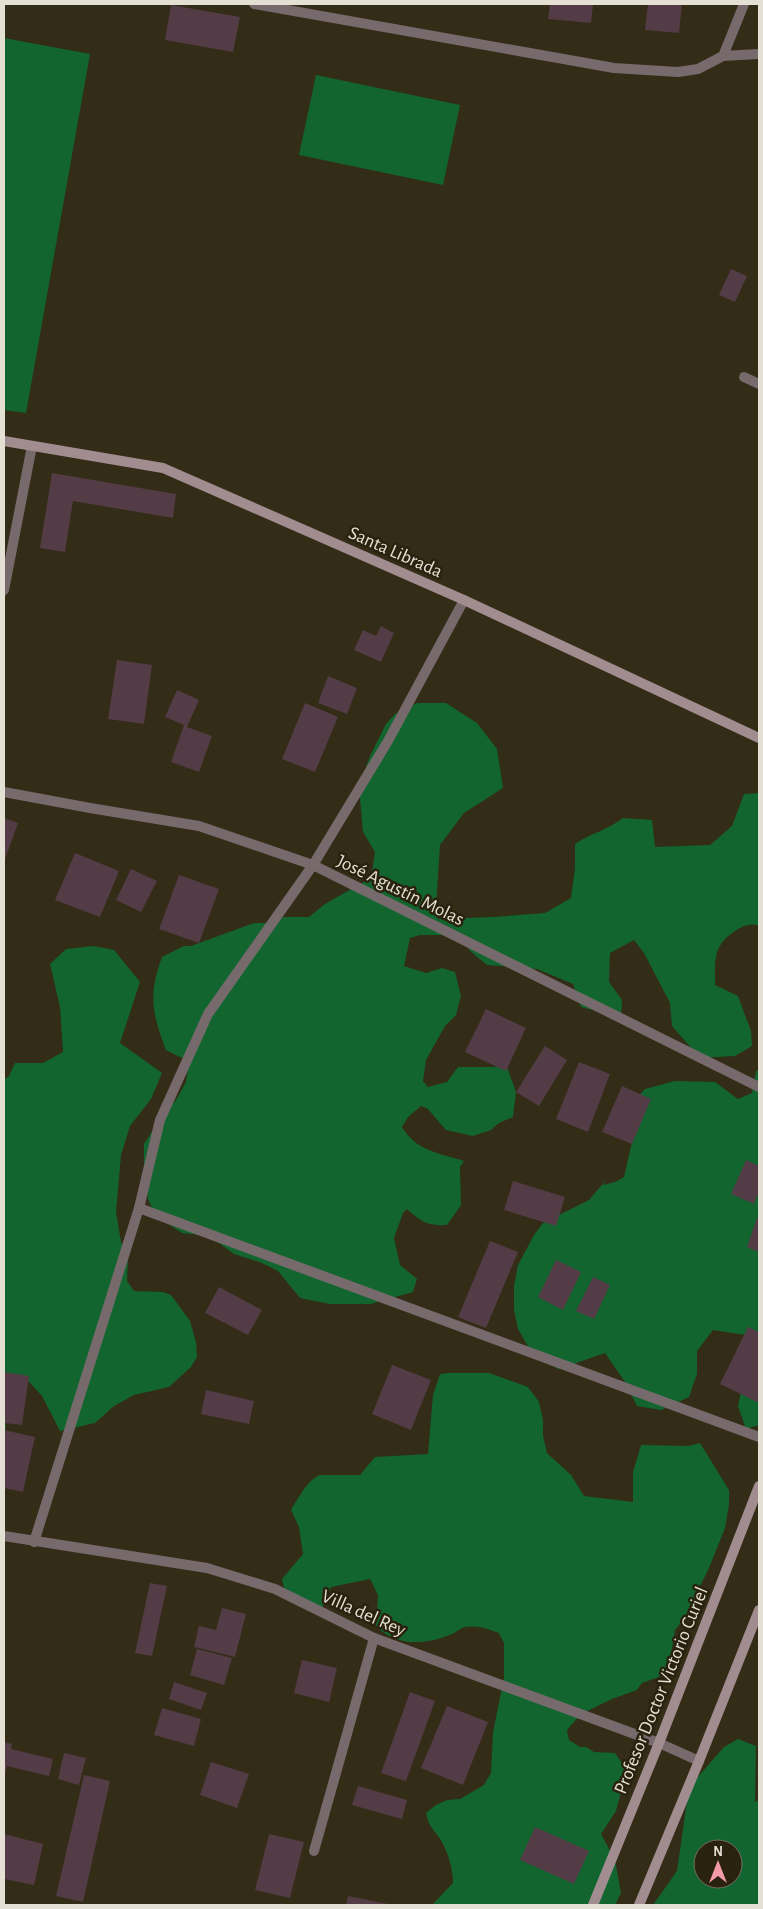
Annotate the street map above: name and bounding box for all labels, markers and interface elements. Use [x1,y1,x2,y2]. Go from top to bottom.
street label: Santa Librada [346,523,445,582]
street label: José Agustín Molas [334,851,467,929]
street label: Profesor Doctor Victorio Curiel [611,1584,712,1797]
street label: Villa del Rey [319,1586,408,1640]
north arrow [693,1839,743,1889]
text: N [713,1845,723,1859]

